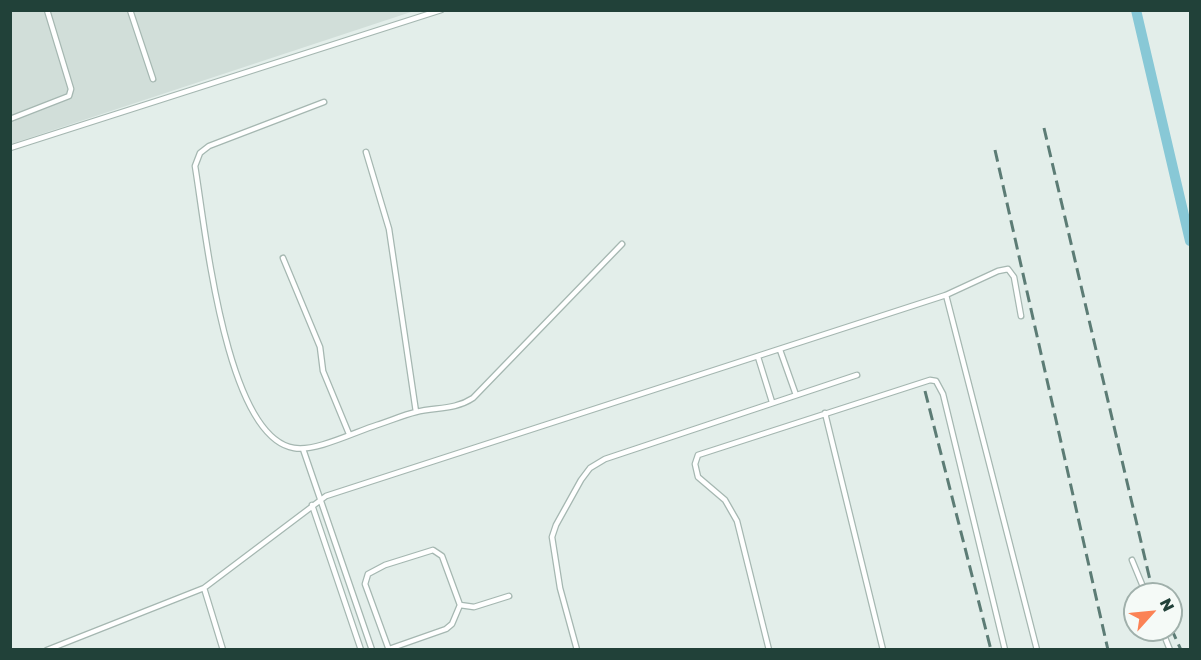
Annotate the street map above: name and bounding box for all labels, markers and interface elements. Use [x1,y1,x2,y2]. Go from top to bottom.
north arrow [1123,582,1183,642]
text: N [1156,595,1179,615]

